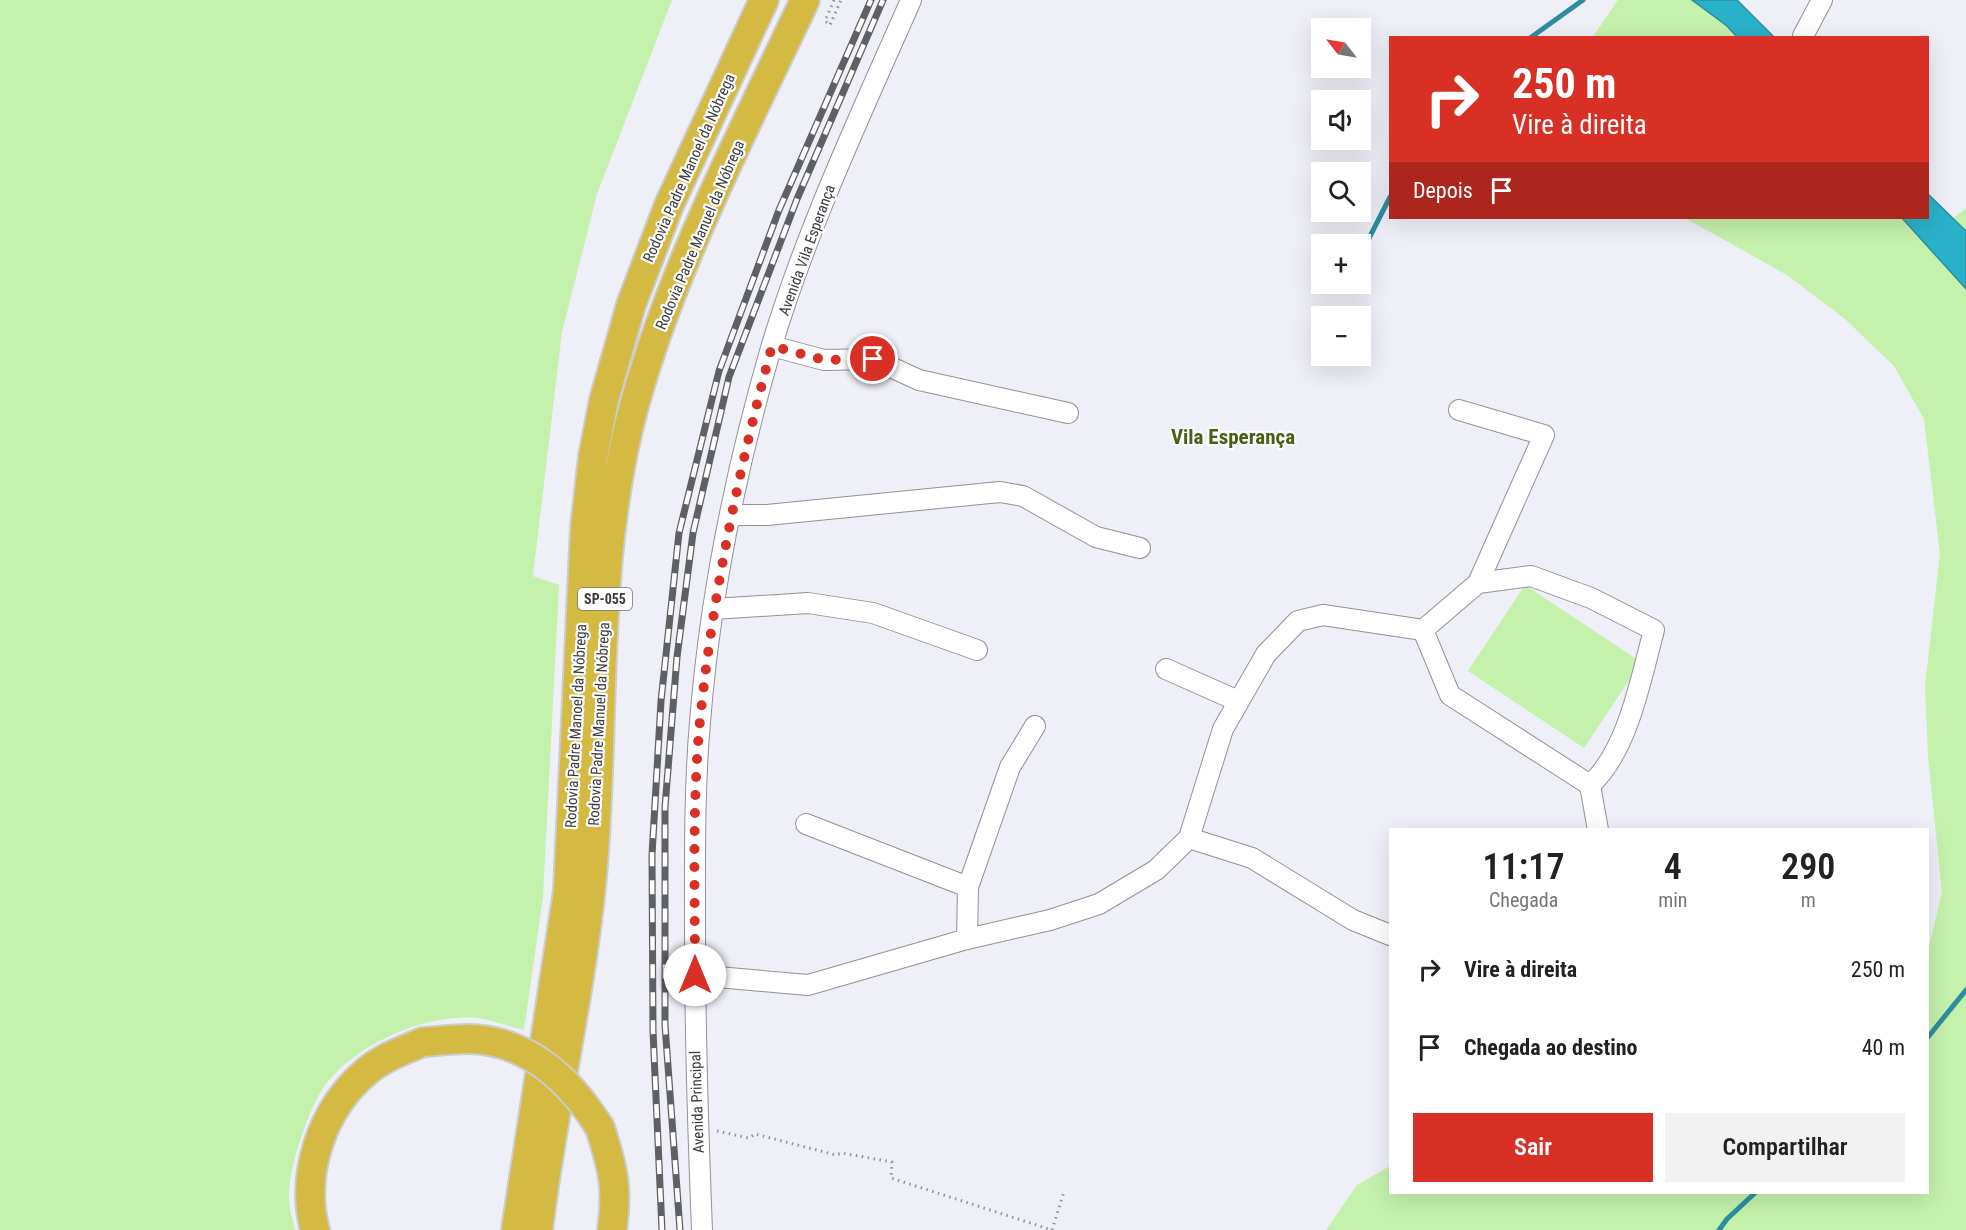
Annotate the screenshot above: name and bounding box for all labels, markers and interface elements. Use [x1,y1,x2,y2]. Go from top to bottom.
north arrow [1311,18,1371,78]
map controls [1311,18,1371,366]
text: 250 m [1512,59,1617,108]
icon: right [1413,60,1491,138]
street label: Rodovia Padre Manoel da Nóbrega [639,71,739,265]
button: sound [1311,90,1371,150]
text: Vire à direita [1512,109,1647,141]
street label: Rodovia Padre Manuel da Nóbrega [652,138,748,332]
button: search [1311,162,1371,222]
icon: arrive [1485,174,1518,207]
text: Depois [1413,178,1473,203]
street label: Avenida Vila Esperança [775,182,839,318]
button: + [1311,234,1371,294]
button: − [1311,306,1371,366]
pin [847,333,898,384]
icon: arrive [856,342,889,375]
district label: Vila Esperança [1171,425,1295,449]
road number: SP-055 [578,588,632,610]
street label: Rodovia Padre Manuel da Nóbrega [585,622,613,826]
street label: Rodovia Padre Manoel da Nóbrega [562,624,590,828]
text: 11:17 [1483,846,1565,888]
text: 4 [1664,846,1682,888]
text: 290 [1781,846,1835,888]
text: Chegada [1489,888,1558,912]
text: min [1658,888,1687,912]
text: m [1801,888,1816,912]
position arrow [663,943,727,1007]
icon: right [1413,953,1446,986]
text: Vire à direita [1464,957,1577,982]
text: 250 m [1851,957,1905,982]
icon: arrive [1413,1031,1446,1064]
text: Chegada ao destino [1464,1035,1638,1060]
text: 40 m [1862,1035,1905,1060]
street label: Avenida Principal [686,1051,708,1153]
button: Sair [1413,1113,1653,1182]
button: Compartilhar [1665,1113,1905,1182]

